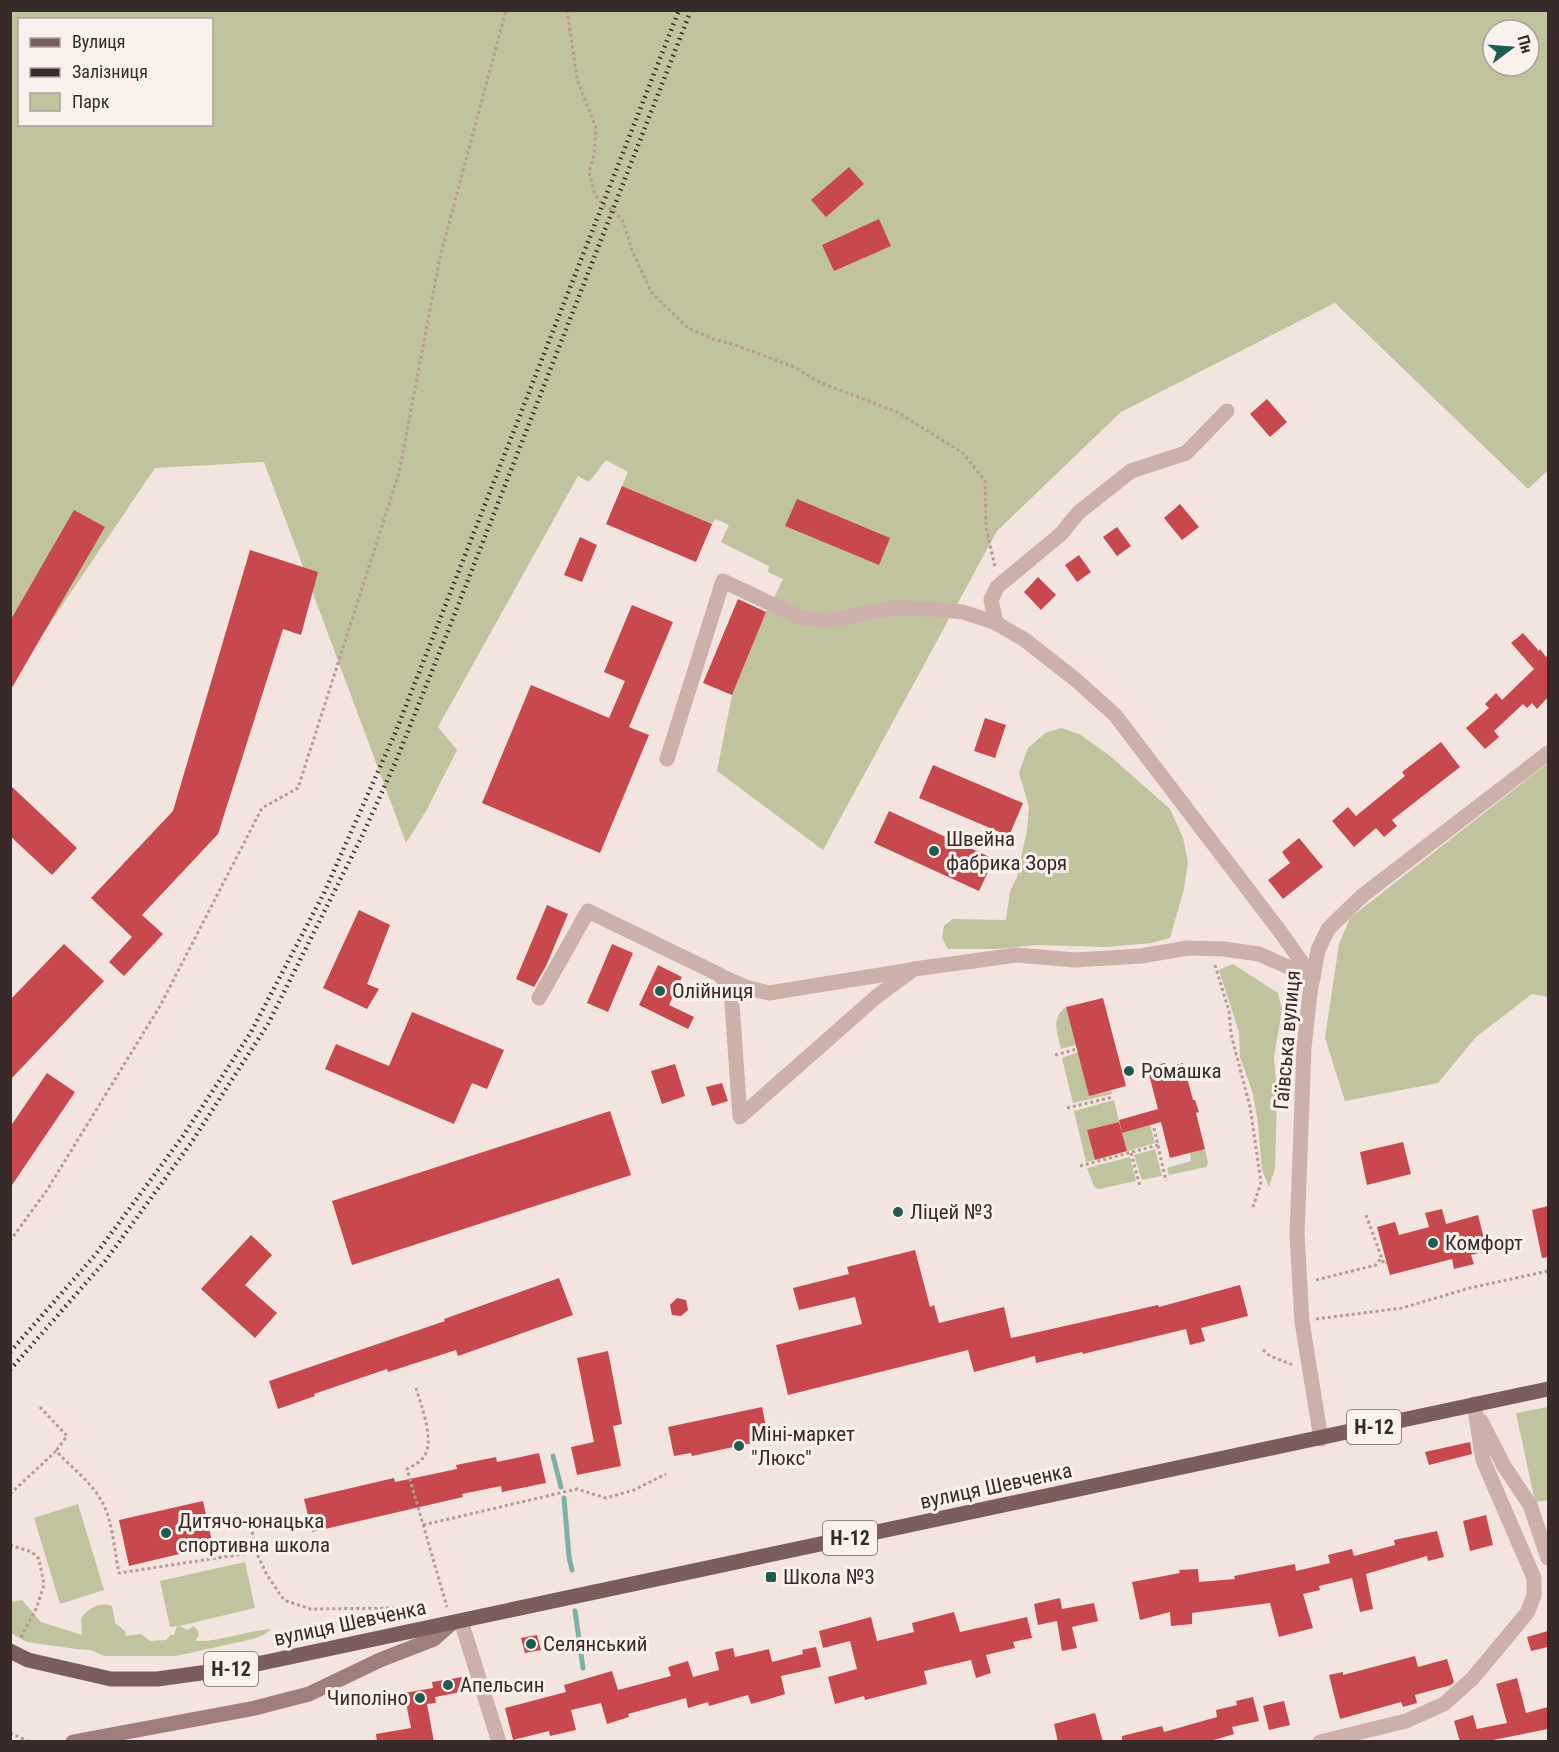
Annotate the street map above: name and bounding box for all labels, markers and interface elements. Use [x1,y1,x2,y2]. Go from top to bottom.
legend [18,18,213,126]
north arrow [1481,18,1541,78]
text: Вулиця [72,31,126,52]
text: Пн [1513,33,1537,55]
text: Залізниця [72,61,148,82]
text: Парк [72,91,110,112]
place label: Швейна фабрика Зоря [946,827,1067,875]
marker: Швейна фабрика Зоря [927,844,941,858]
street label: Гаївська вулиця [1269,969,1305,1111]
place label: Олійниця [672,979,754,1003]
marker: Олійниця [653,984,667,998]
place label: Ромашка [1141,1059,1222,1083]
marker: Ромашка [1122,1064,1136,1078]
place label: Ліцей №3 [910,1200,993,1224]
marker: Ліцей №3 [891,1205,905,1219]
place label: Комфорт [1445,1231,1523,1255]
marker: Комфорт [1426,1236,1440,1250]
road number: Н-12 [1347,1410,1401,1444]
place label: Міні-маркет "Люкс" [751,1422,855,1470]
marker: Міні-маркет "Люкс" [732,1439,746,1453]
street label: вулиця Шевченка [918,1458,1074,1514]
place label: Дитячо-юнацька спортивна школа [178,1509,330,1557]
road number: Н-12 [823,1521,877,1555]
marker: Дитячо-юнацька спортивна школа [159,1526,173,1540]
place label: Школа №3 [783,1565,875,1589]
marker: Школа №3 [764,1570,778,1584]
street label: вулиця Шевченка [272,1595,428,1651]
place label: Селянський [543,1632,648,1656]
marker: Селянський [524,1637,538,1651]
road number: Н-12 [204,1652,258,1686]
place label: Апельсин [460,1673,545,1697]
marker: Апельсин [441,1678,455,1692]
place label: Чиполіно [327,1686,408,1710]
marker: Чиполіно [413,1691,427,1705]

